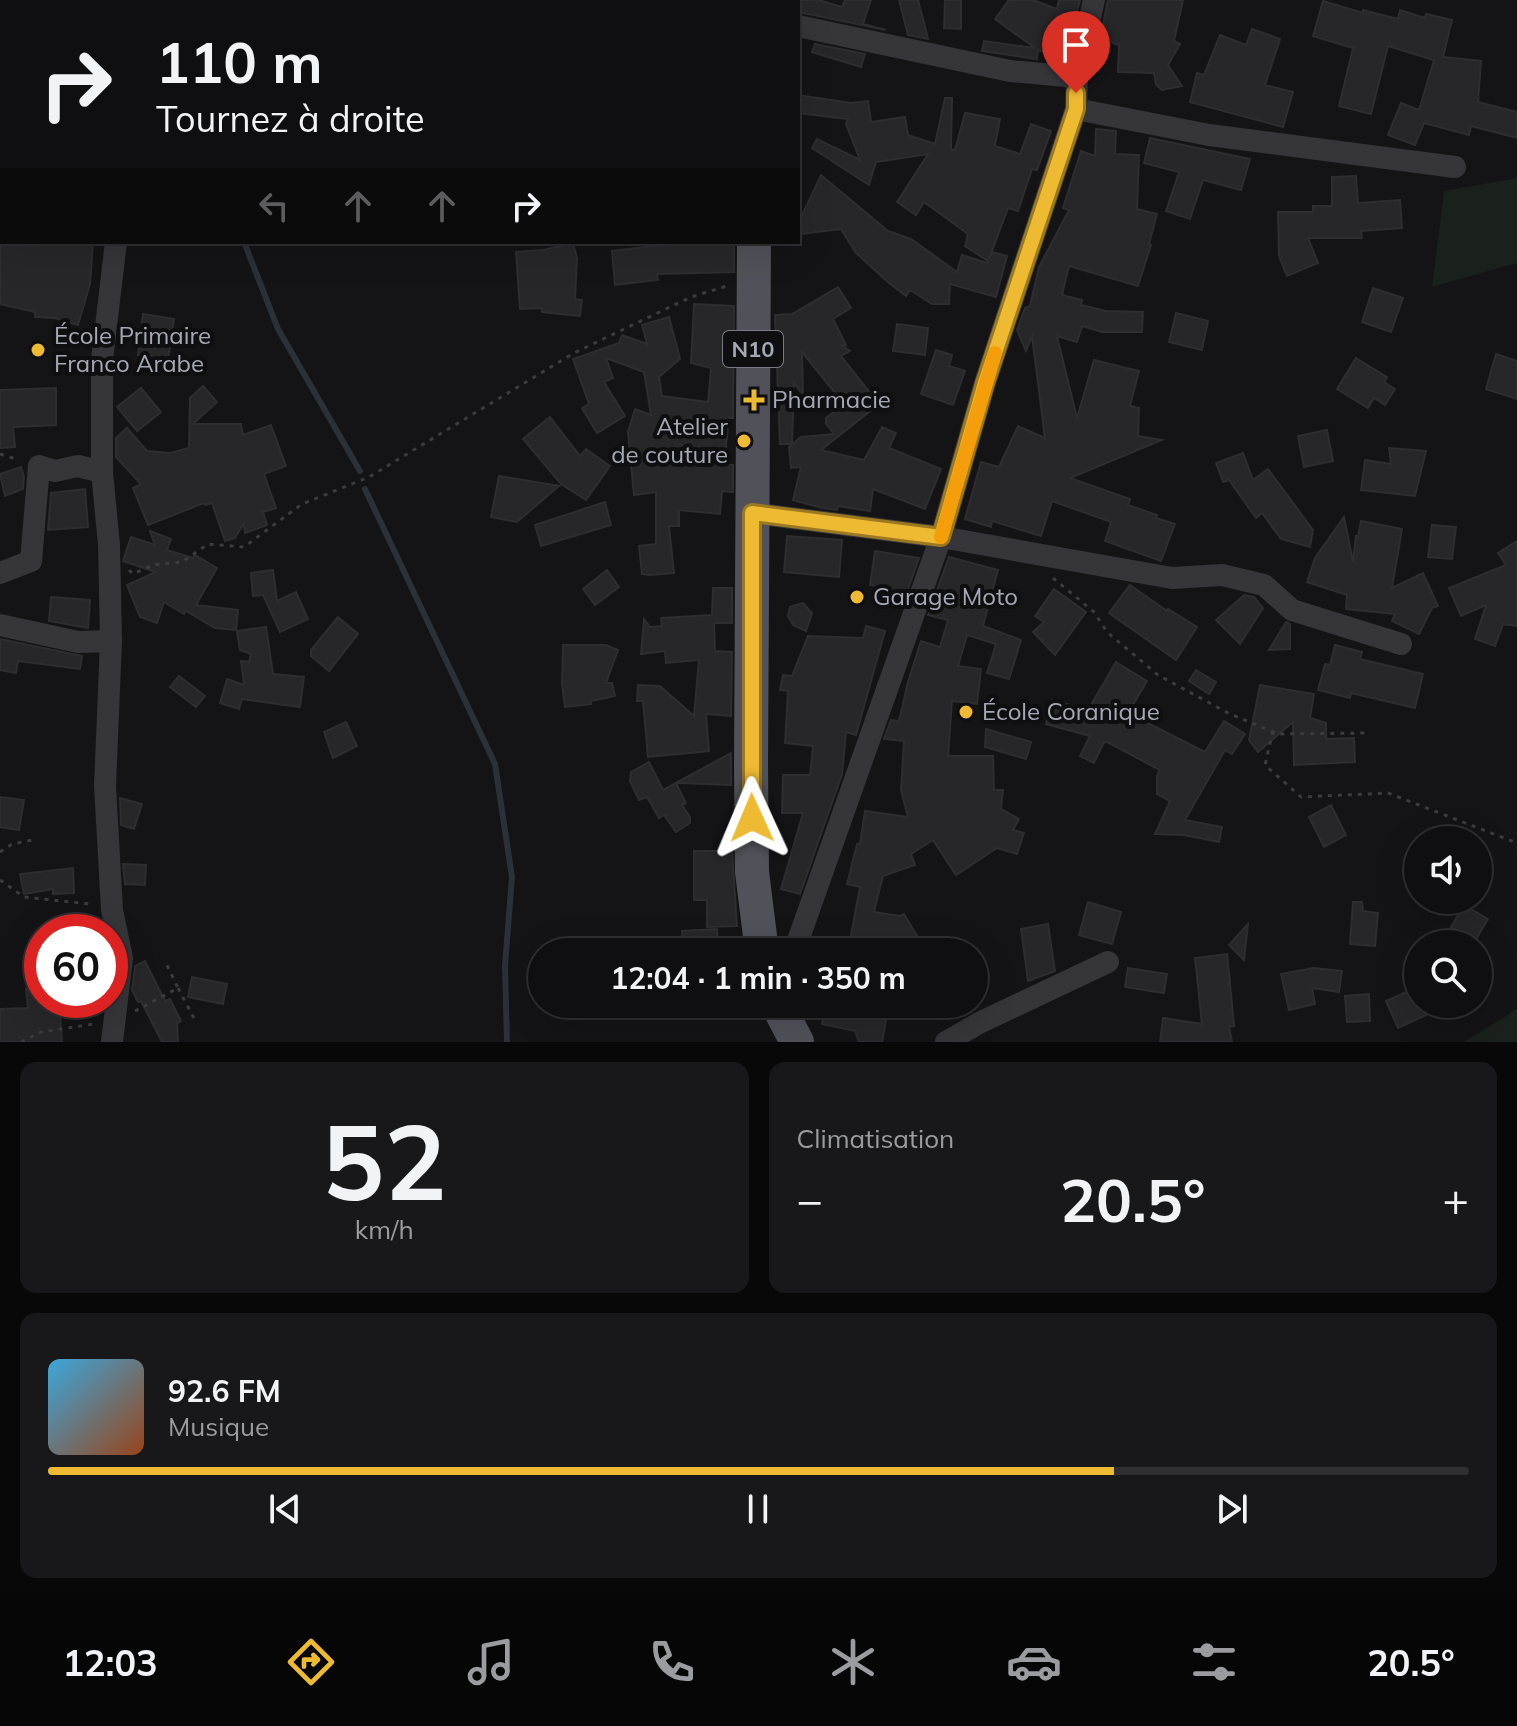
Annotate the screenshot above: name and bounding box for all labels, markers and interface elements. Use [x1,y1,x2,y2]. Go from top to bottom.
pin [1042,11,1110,93]
icon: arrive [1054,23,1098,67]
text: 110 m [156,27,323,97]
icon: right [24,32,128,136]
text: Tournez à droite [156,96,425,141]
icon: left [252,184,296,228]
icon: ahead [336,184,380,228]
icon: ahead [420,184,464,228]
icon: right [504,184,548,228]
place label: École Primaire Franco Arabe [54,320,211,378]
road number: N10 [723,331,783,367]
marker: École Primaire Franco Arabe [29,341,47,359]
place label: Pharmacie [772,384,891,414]
marker: Pharmacie [743,389,765,411]
place label: Atelier de couture [611,411,728,469]
marker: Atelier de couture [735,432,753,450]
place label: Garage Moto [873,581,1018,611]
marker: Garage Moto [848,588,866,606]
place label: École Coranique [982,696,1160,726]
marker: École Coranique [957,703,975,721]
position arrow [710,776,794,860]
map controls [1404,826,1492,1018]
button: sound [1404,826,1492,914]
speed limit sign: 60 [24,914,128,1018]
button: search [1404,930,1492,1018]
text: 12:04 · 1 min · 350 m [610,959,906,997]
text: 52 [322,1095,447,1226]
text: Climatisation [797,1122,954,1155]
text: 20.5° [1060,1162,1206,1237]
text: − [797,1172,823,1227]
text: + [1443,1172,1469,1227]
text: km/h [355,1213,414,1246]
text: 92.6 FM [168,1372,281,1410]
text: Musique [168,1410,269,1443]
icon: previous [263,1487,307,1531]
icon: pause [736,1487,780,1531]
icon: next [1210,1487,1254,1531]
icon: directions [283,1634,339,1690]
icon: music [463,1634,519,1690]
icon: phone [644,1634,700,1690]
icon: climate [825,1634,881,1690]
icon: car [1006,1634,1062,1690]
icon: filters [1186,1634,1242,1690]
text: 12:03 [62,1640,158,1685]
text: 20.5° [1367,1640,1455,1685]

